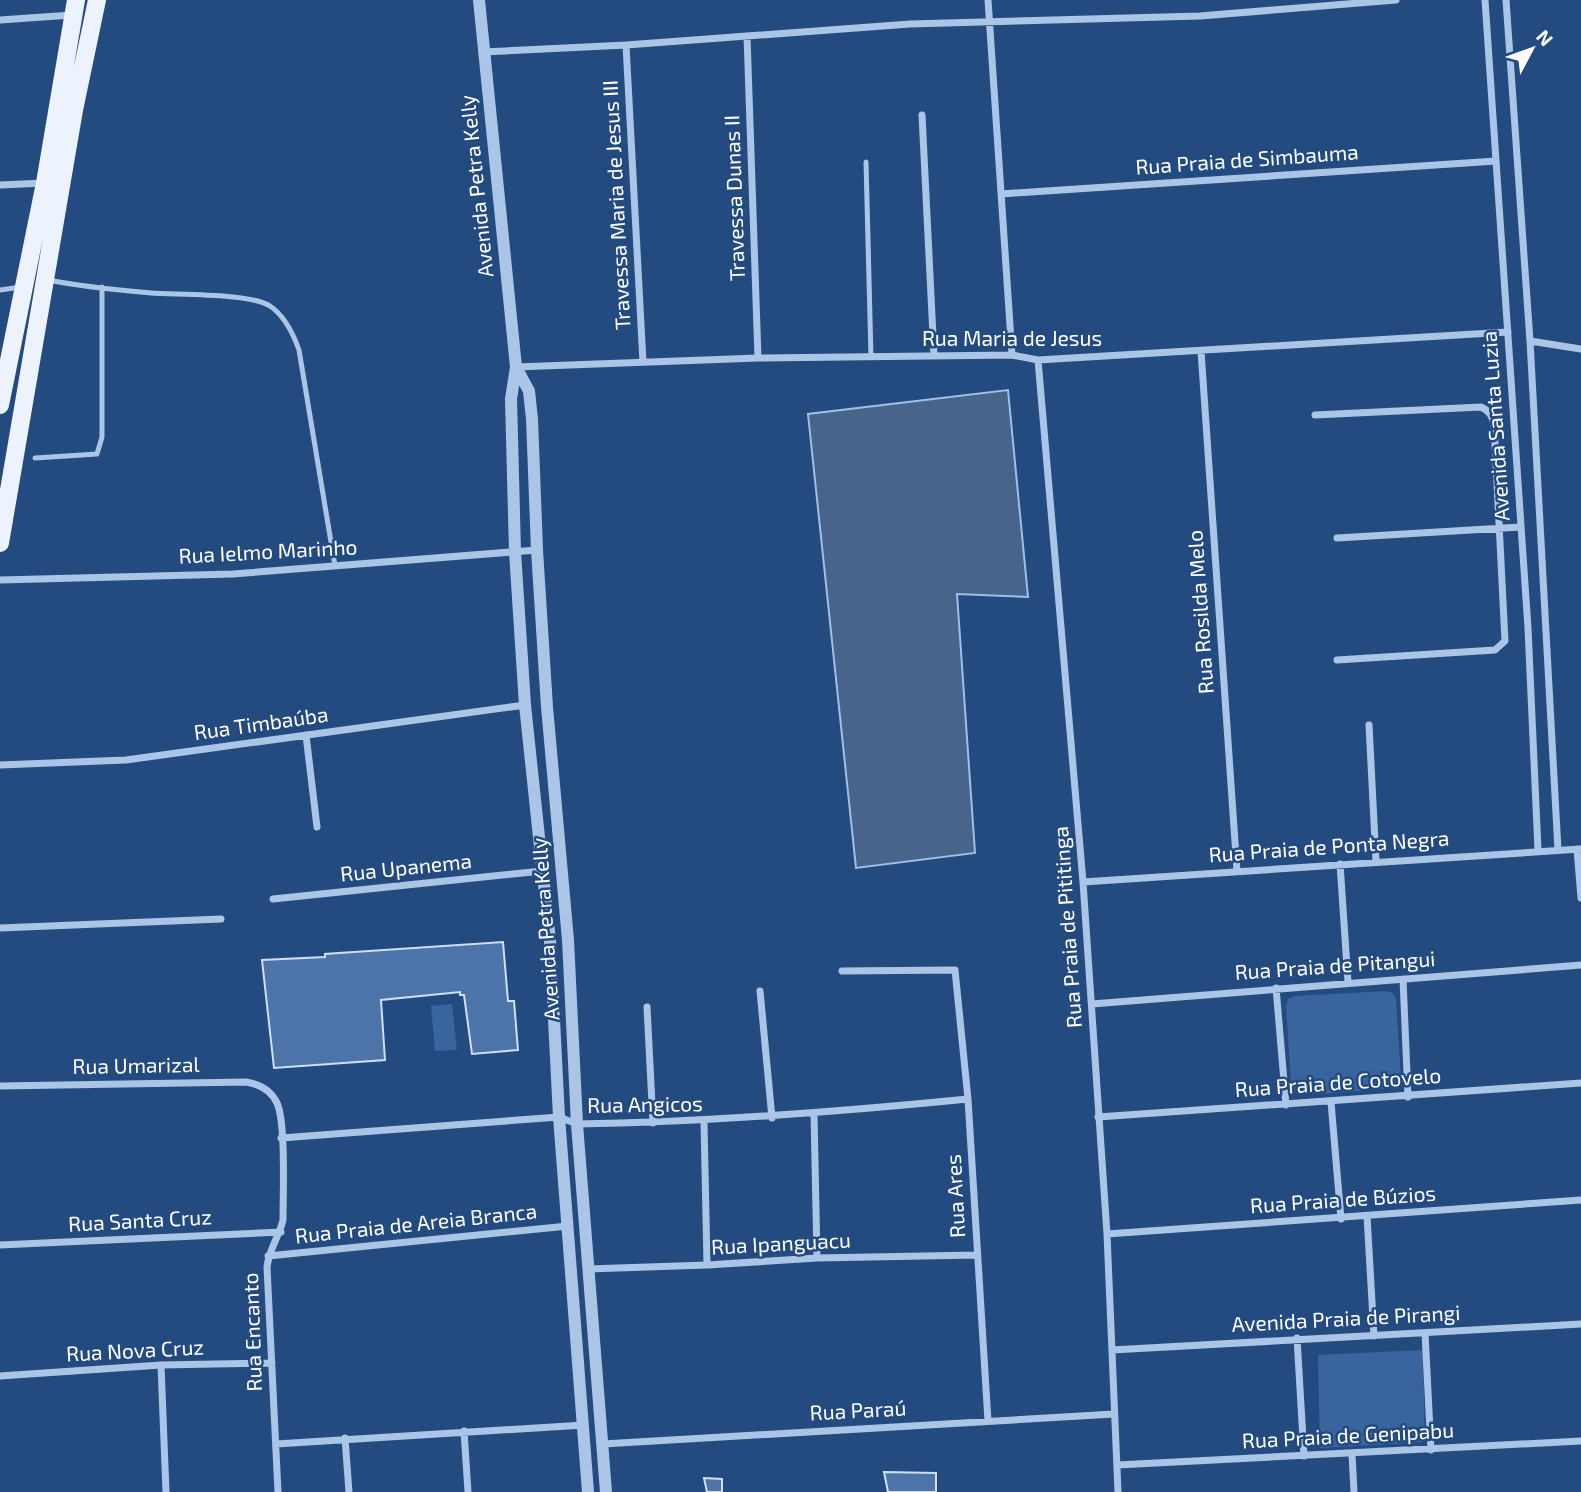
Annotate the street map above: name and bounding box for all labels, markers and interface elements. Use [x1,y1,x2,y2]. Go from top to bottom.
north arrow [1497,14,1567,84]
text: N [1532,25,1558,50]
street label: Travessa Maria de Jesus III [596,79,635,331]
street label: Avenida Petra Kelly [453,94,498,279]
street label: Travessa Dunas II [718,115,749,281]
street label: Rua Praia de Simbauma [1134,138,1359,179]
street label: Rua Maria de Jesus [922,325,1102,350]
street label: Avenida Santa Luzia [1475,330,1514,522]
street label: Rua Rosilda Melo [1181,529,1218,695]
street label: Rua Ielmo Marinho [178,533,358,568]
street label: Rua Timbaúba [192,701,330,744]
street label: Rua Praia de Pititinga [1047,825,1086,1029]
street label: Rua Praia de Ponta Negra [1208,825,1450,866]
street label: Avenida Petra Kelly [526,837,563,1021]
street label: Rua Upanema [339,847,473,886]
street label: Rua Praia de Pitangui [1234,945,1436,984]
street label: Rua Umarizal [72,1051,201,1078]
street label: Rua Praia de Cotovelo [1234,1062,1442,1101]
street label: Rua Angicos [587,1090,703,1117]
street label: Rua Ares [940,1154,969,1239]
street label: Rua Praia de Búzios [1249,1180,1437,1217]
street label: Rua Praia de Areia Branca [294,1197,538,1248]
street label: Rua Santa Cruz [67,1203,212,1236]
street label: Rua Ipanguacu [710,1226,851,1259]
street label: Rua Encanto [237,1272,266,1392]
street label: Avenida Praia de Pirangi [1231,1299,1461,1336]
street label: Rua Nova Cruz [65,1333,205,1366]
street label: Rua Paraú [809,1394,907,1425]
street label: Rua Praia de Genipabu [1241,1416,1455,1453]

